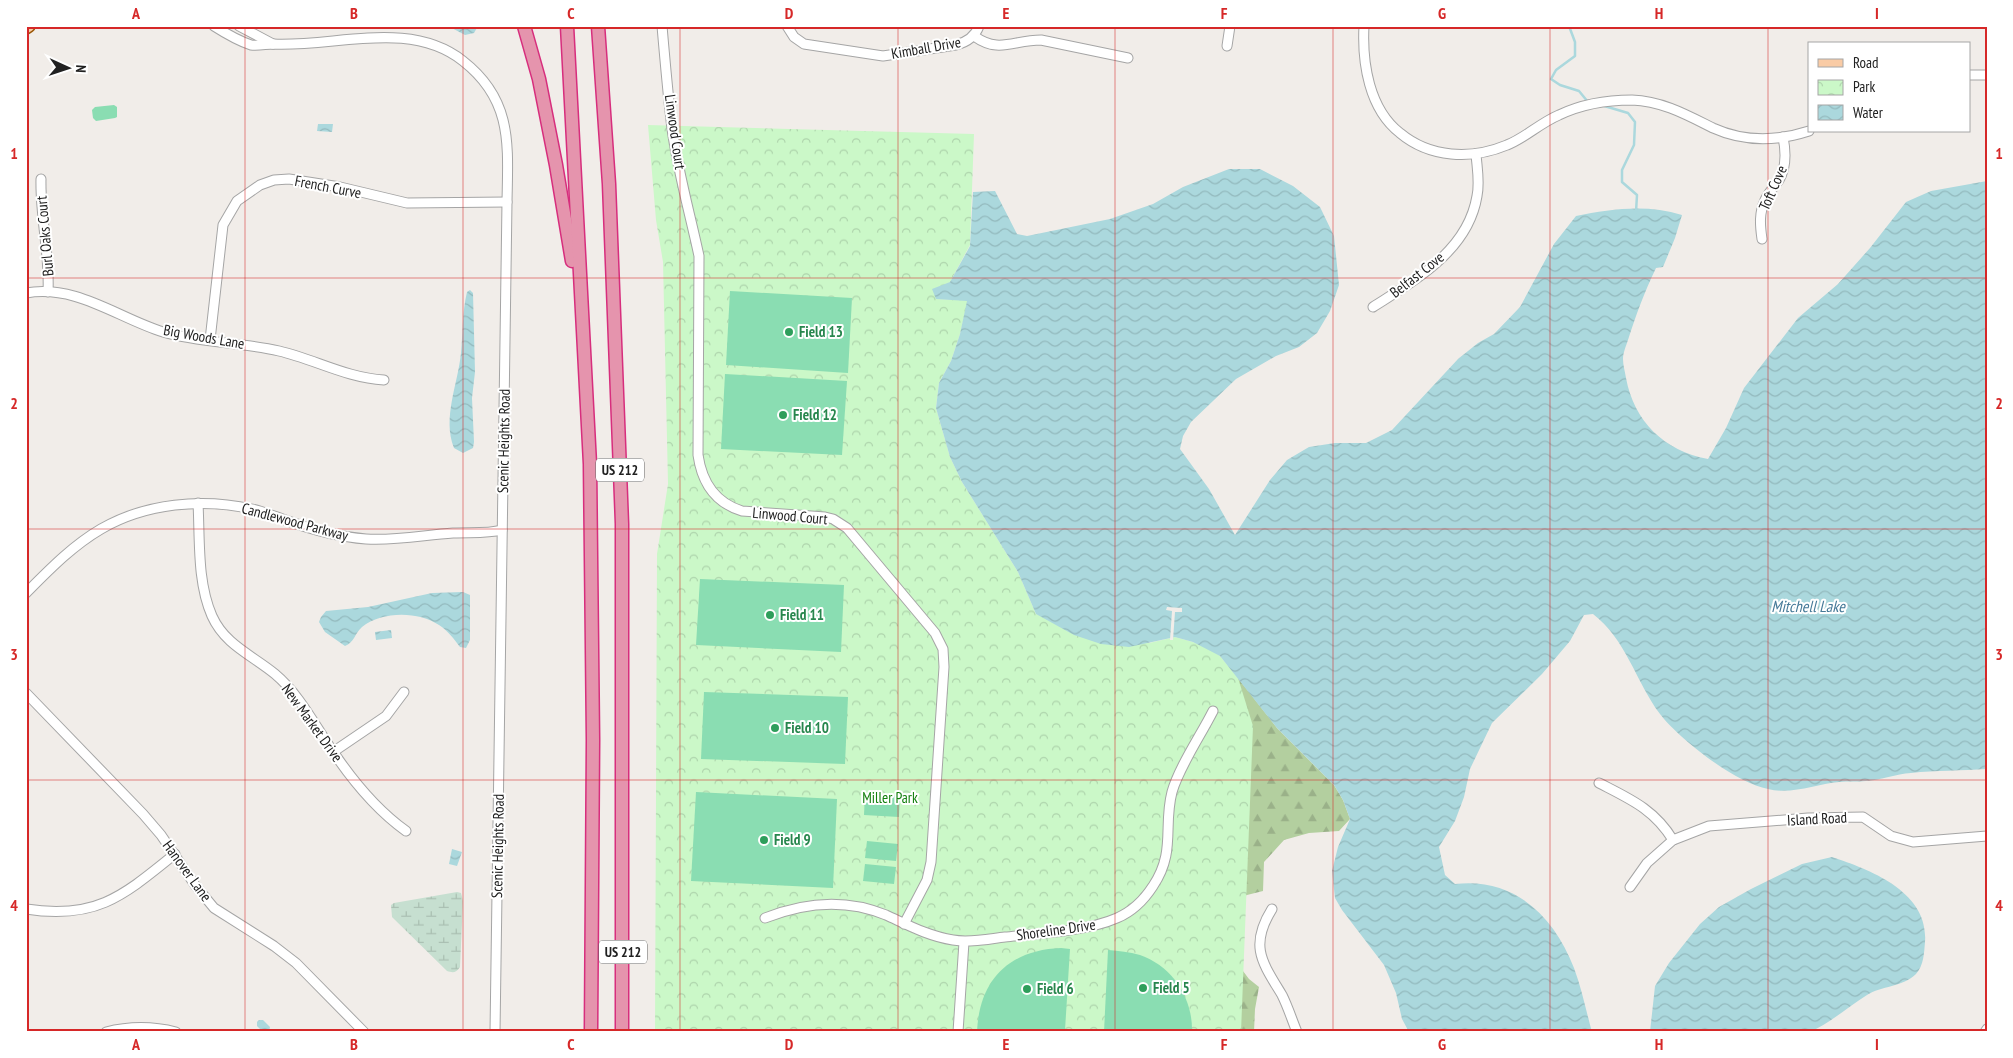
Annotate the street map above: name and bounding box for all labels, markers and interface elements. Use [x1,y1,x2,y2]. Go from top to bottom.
text: A [131,3,141,23]
text: B [350,3,358,23]
text: C [567,3,575,23]
text: D [785,3,794,23]
text: E [1003,3,1010,23]
text: F [1221,3,1228,23]
text: G [1438,3,1446,23]
text: H [1655,3,1663,23]
text: I [1875,3,1879,23]
street label: Kimball Drive [890,32,962,63]
north arrow [42,42,92,92]
legend [1808,42,1970,132]
text: Road [1853,53,1879,72]
text: N [72,64,90,73]
text: Park [1853,77,1875,96]
street label: Linwood Court [661,93,690,171]
text: Water [1853,103,1884,122]
text: 1 [10,143,18,163]
text: 1 [1995,143,2003,163]
street label: Toft Cove [1754,162,1791,213]
street label: French Curve [293,171,363,202]
street label: Burl Oaks Court [32,195,57,277]
street label: Belfast Cove [1386,247,1448,302]
street label: Big Woods Lane [162,320,246,353]
place label: Field 13 [799,322,843,341]
marker: Field 13 [783,326,795,338]
street label: Scenic Heights Road [493,389,514,493]
text: 2 [10,393,18,413]
text: 2 [1995,393,2003,413]
place label: Field 12 [793,405,837,424]
marker: Field 12 [777,409,789,421]
road number: US 212 [596,458,644,482]
street label: Candlewood Parkway [240,498,351,545]
street label: Linwood Court [752,503,828,528]
water label: Mitchell Lake [1771,596,1846,616]
place label: Field 11 [780,605,824,624]
marker: Field 11 [764,609,776,621]
text: 3 [10,644,18,664]
text: 3 [1995,644,2003,664]
street label: New Market Drive [278,680,347,765]
place label: Field 10 [785,718,829,737]
marker: Field 10 [769,722,781,734]
park label: Miller Park [862,788,918,807]
street label: Scenic Heights Road [487,794,508,898]
street label: Island Road [1787,807,1847,830]
place label: Field 9 [774,830,811,849]
marker: Field 9 [758,834,770,846]
street label: Hanover Lane [159,836,216,905]
text: 4 [10,895,18,915]
text: 4 [1995,895,2003,915]
street label: Shoreline Drive [1015,915,1097,944]
road number: US 212 [599,940,647,964]
place label: Field 5 [1153,978,1190,997]
place label: Field 6 [1037,979,1074,998]
marker: Field 5 [1137,982,1149,994]
marker: Field 6 [1021,983,1033,995]
text: A [131,1034,141,1054]
text: B [350,1034,358,1054]
text: C [567,1034,575,1054]
text: D [785,1034,794,1054]
text: E [1003,1034,1010,1054]
text: F [1221,1034,1228,1054]
text: G [1438,1034,1446,1054]
text: H [1655,1034,1663,1054]
text: I [1875,1034,1879,1054]

